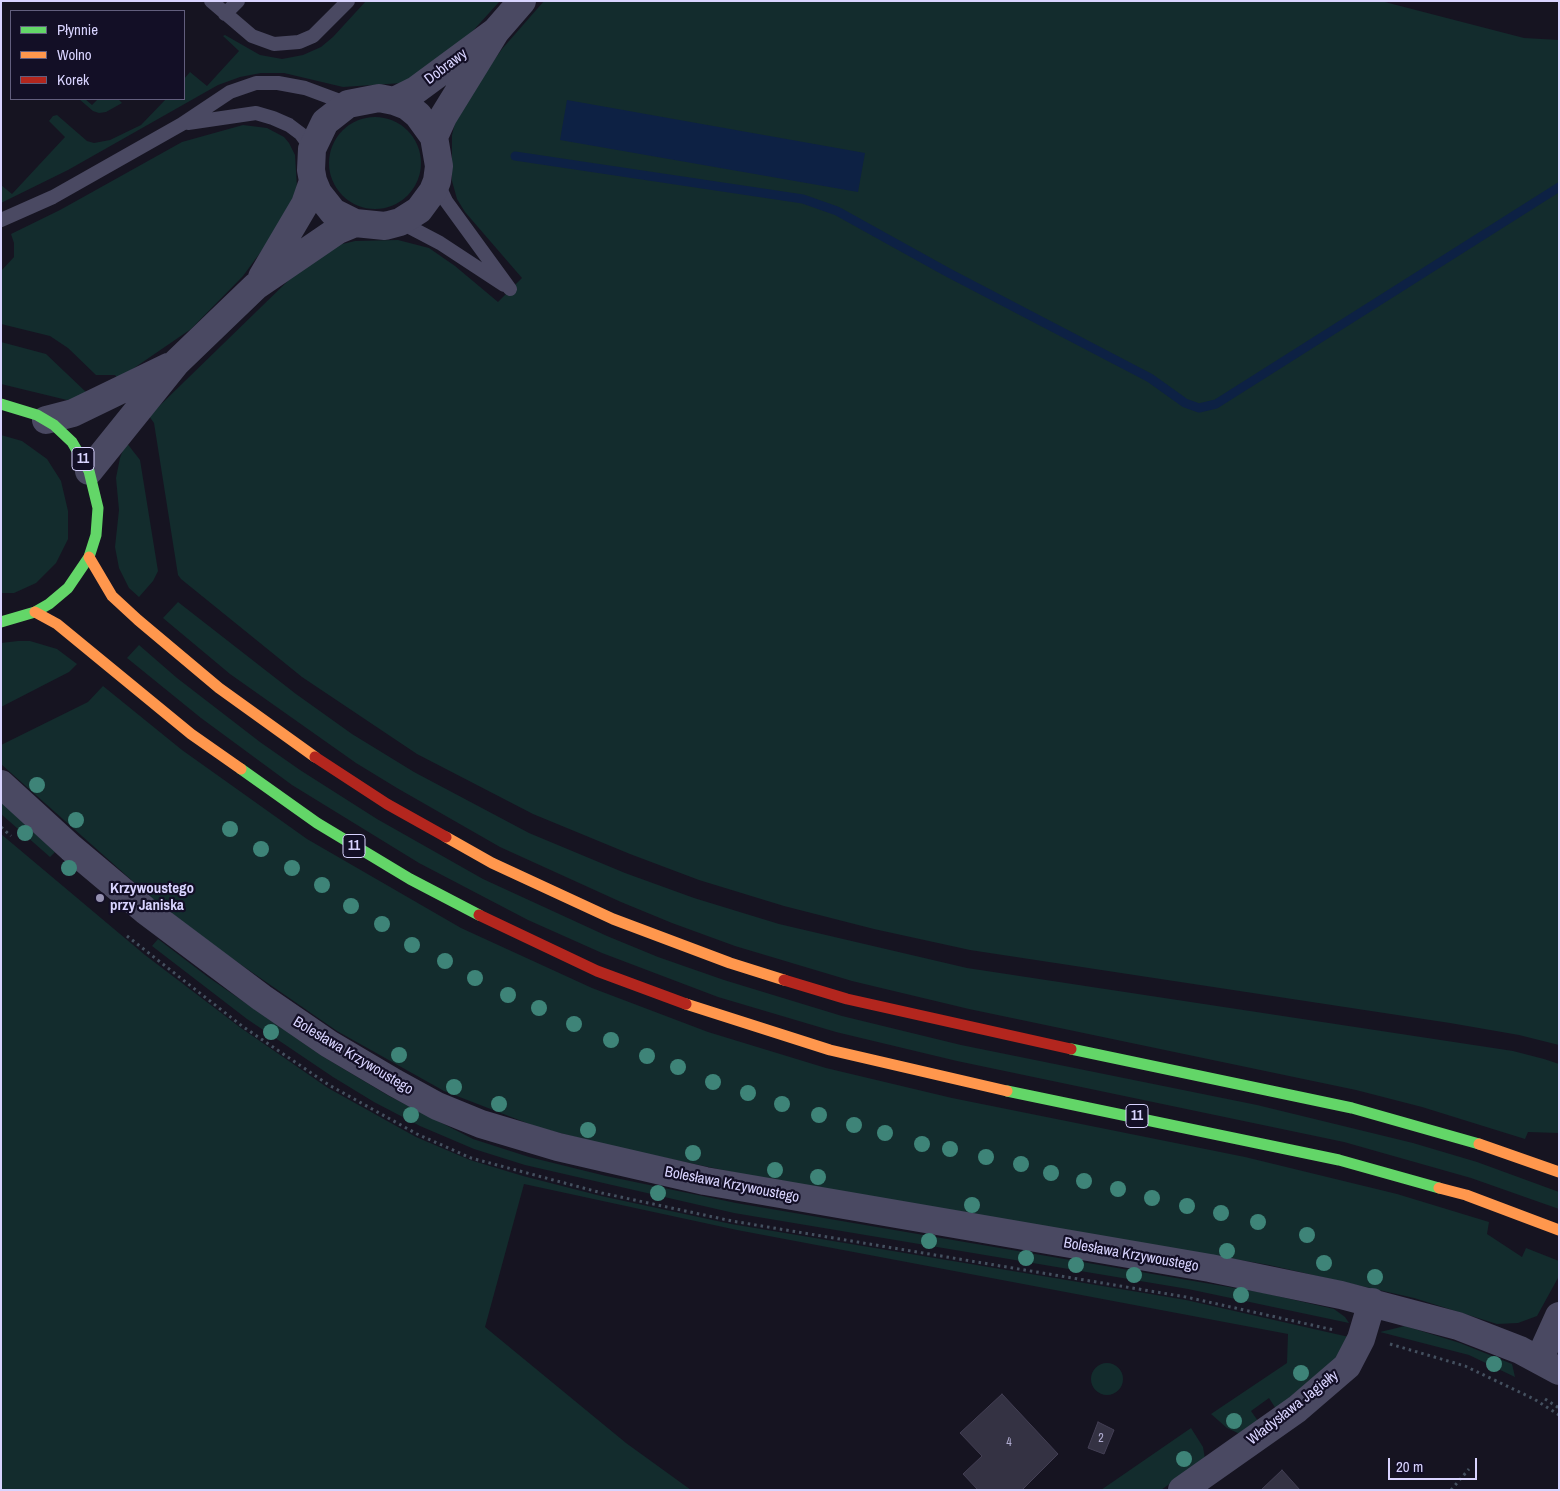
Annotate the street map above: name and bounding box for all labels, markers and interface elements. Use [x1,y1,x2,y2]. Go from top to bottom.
legend [10,10,185,100]
text: Płynnie [57,19,98,40]
text: Wolno [57,44,92,65]
street label: Dobrawy [421,45,471,89]
text: Korek [57,69,89,90]
road number: 11 [72,448,94,470]
road number: 11 [343,834,365,858]
place label: Krzywoustego przy Janiska [110,880,194,915]
marker: Krzywoustego przy Janiska [94,892,106,904]
street label: Bolesława Krzywoustego [290,1013,416,1099]
road number: 11 [1126,1104,1148,1128]
street label: Bolesława Krzywoustego [663,1163,801,1207]
street label: Bolesława Krzywoustego [1062,1234,1200,1276]
street label: Władysława Jagiełły [1244,1367,1342,1449]
house number: 2 [1098,1432,1104,1446]
house number: 4 [1006,1436,1012,1450]
scale bar [1390,1448,1479,1480]
text: 20 m [1396,1456,1423,1477]

